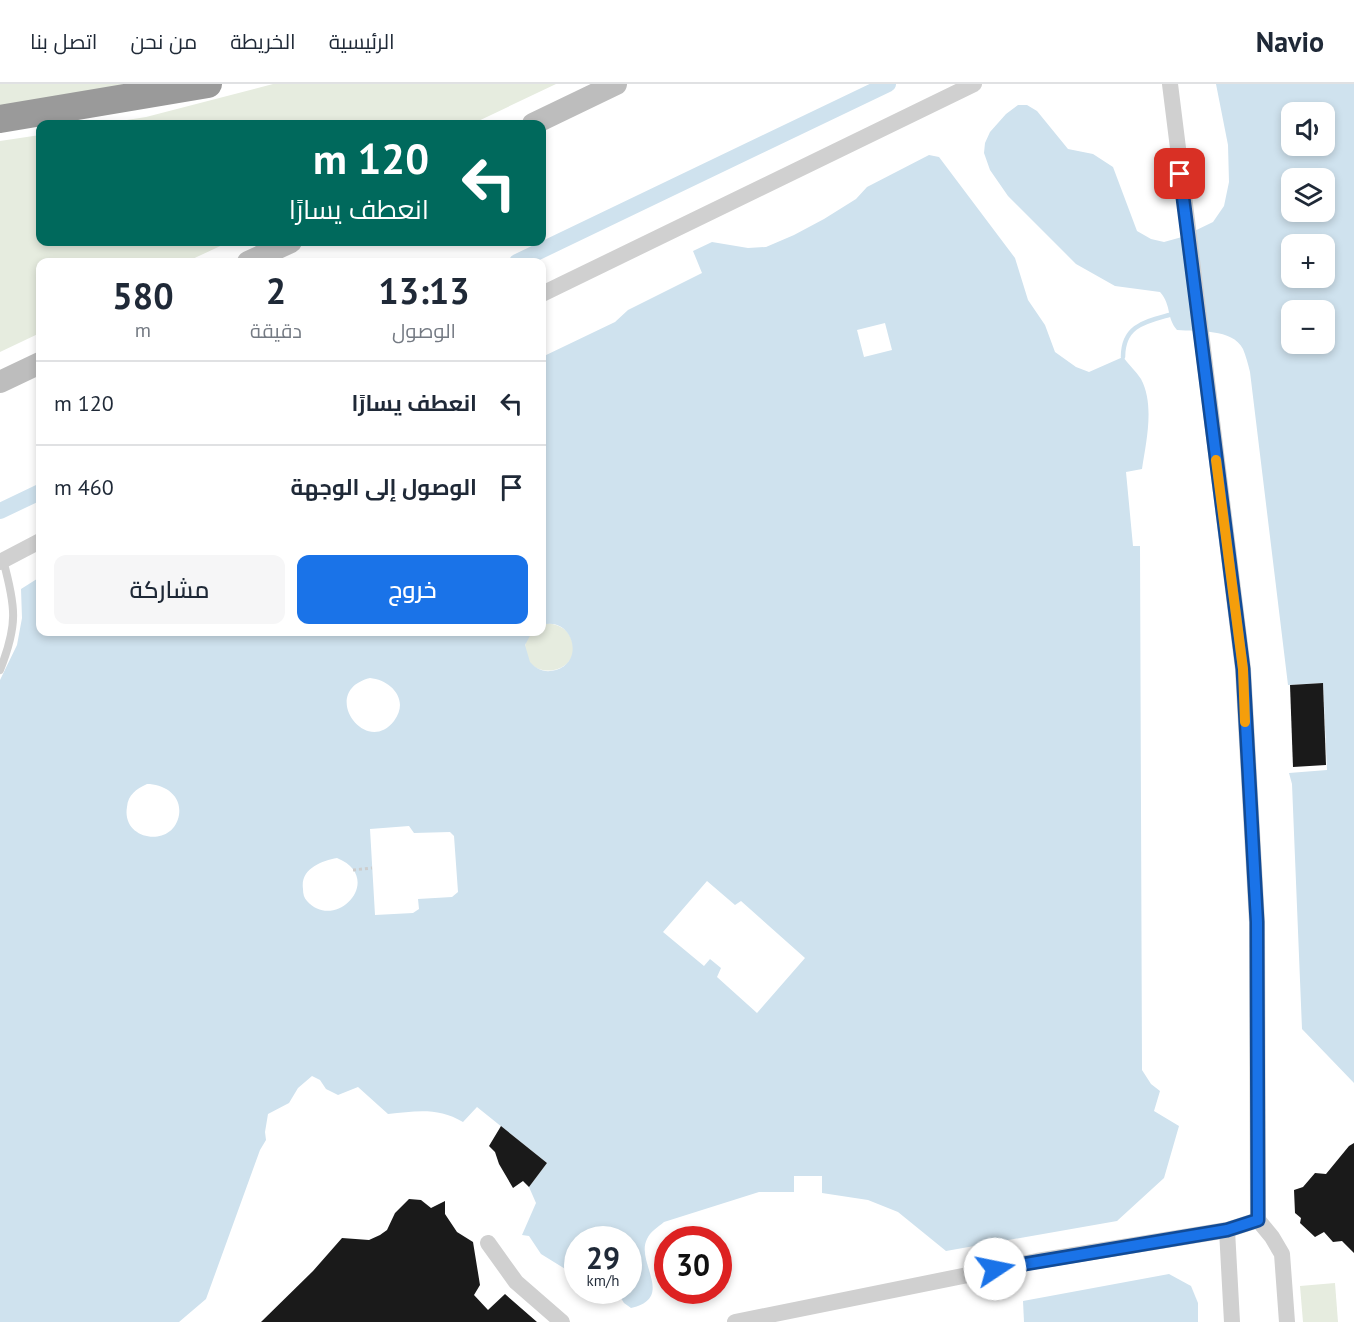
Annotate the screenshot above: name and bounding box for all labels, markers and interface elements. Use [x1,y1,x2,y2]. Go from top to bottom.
text: Navio [1256,23,1324,60]
text: اتصل بنا [30,28,97,55]
text: من نحن [130,28,197,55]
text: الخريطة [230,28,296,55]
text: الرئيسية [329,28,395,55]
map controls [1281,102,1335,354]
button: sound [1281,102,1335,156]
text: 120 m [313,131,429,186]
icon: left [450,144,528,222]
pin [1154,148,1205,199]
icon: arrive [1163,157,1196,190]
button: layers [1281,168,1335,222]
text: انعطف يسارًا [289,192,429,226]
button: + [1281,234,1335,288]
text: 2 [266,267,286,314]
text: 13:13 [378,267,470,314]
text: 580 [112,272,174,319]
button: − [1281,300,1335,354]
text: m [135,317,151,343]
text: دقيقة [250,318,302,344]
text: الوصول [392,318,456,344]
icon: left [495,387,528,420]
text: 120 m [54,389,114,417]
text: انعطف يسارًا [351,389,477,417]
icon: arrive [495,471,528,504]
text: 460 m [54,473,114,501]
text: الوصول إلى الوجهة [291,473,477,501]
button: مشاركة [54,555,285,624]
button: خروج [297,555,528,624]
speed limit sign: 30 [654,1226,732,1304]
position arrow [963,1237,1027,1301]
text: 29 [586,1238,620,1277]
text: km/h [587,1271,619,1290]

